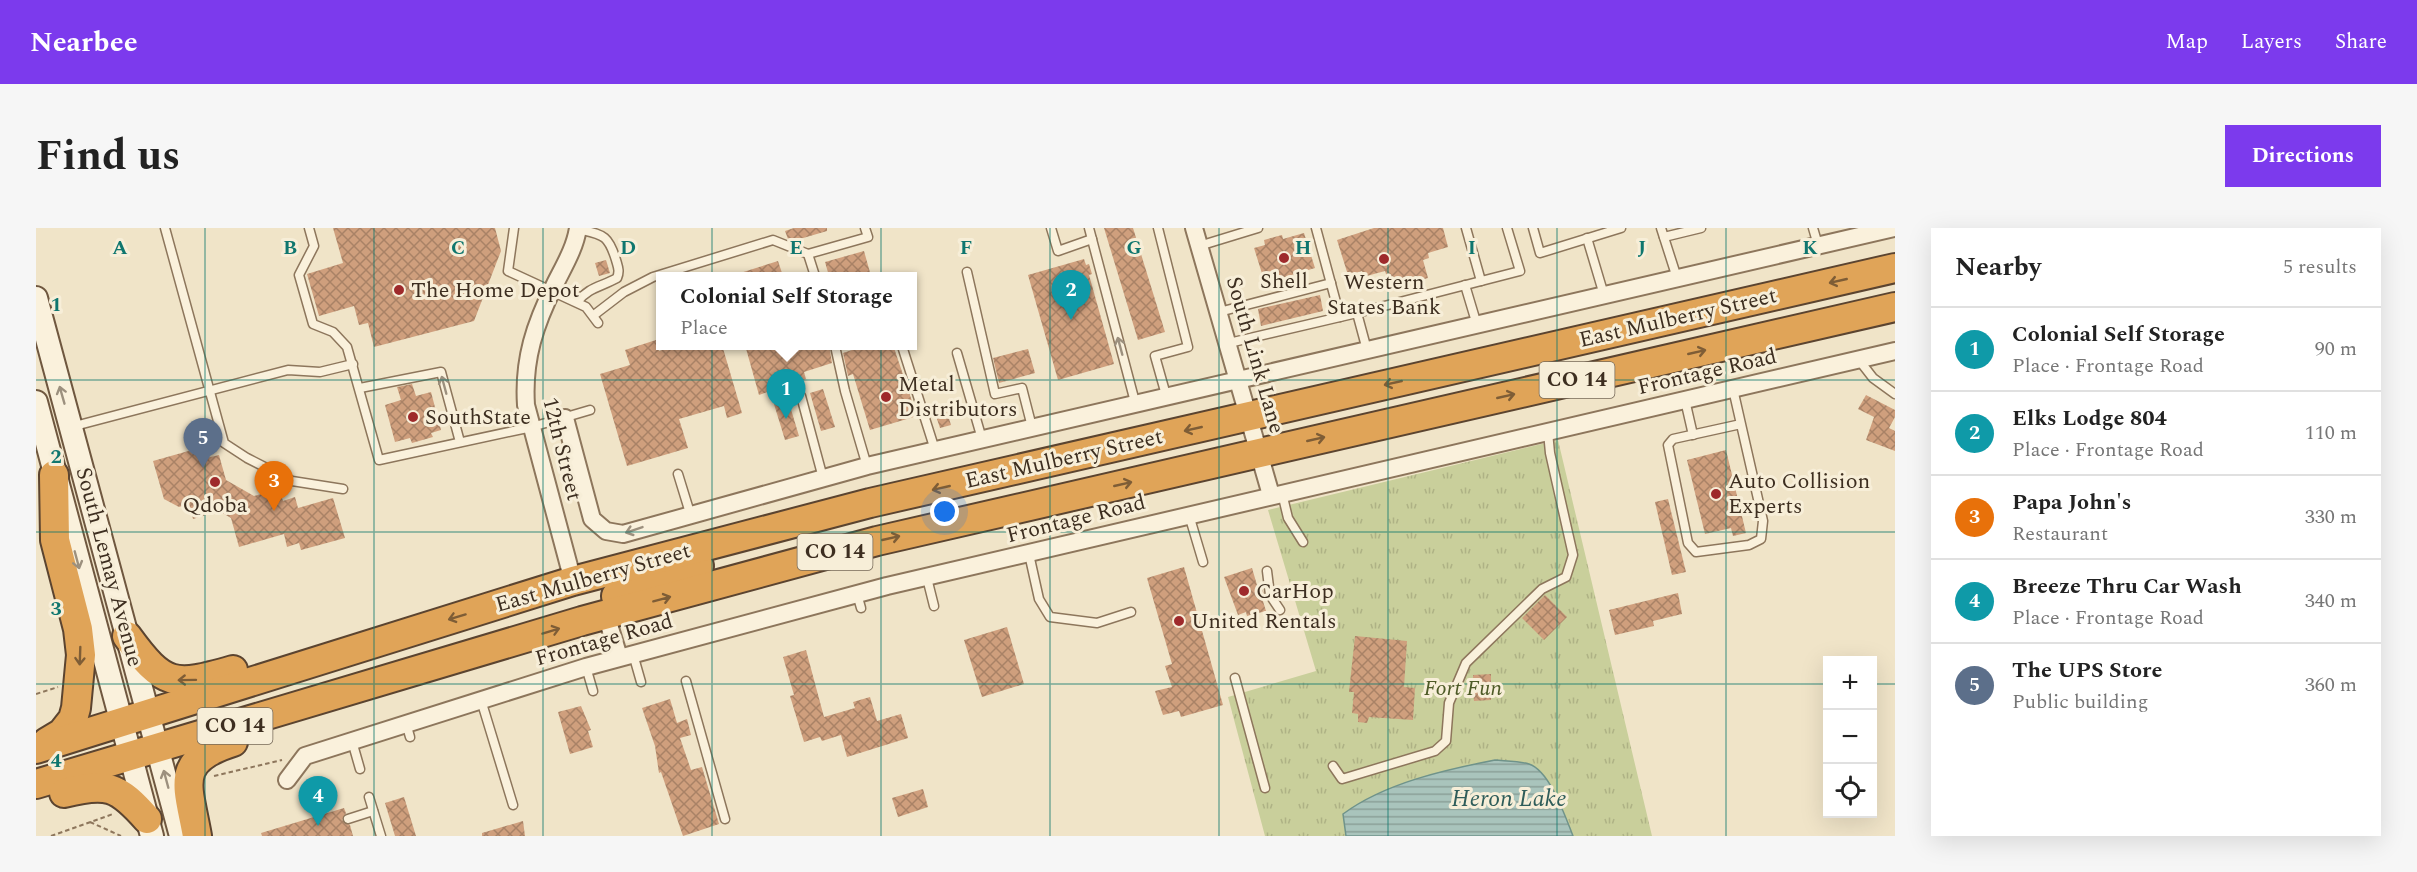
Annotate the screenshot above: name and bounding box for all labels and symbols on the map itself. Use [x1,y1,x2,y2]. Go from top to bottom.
text: A [112,233,128,263]
text: B [283,233,297,263]
text: C [451,233,465,263]
text: D [620,233,636,263]
text: E [789,233,803,263]
text: F [960,233,972,263]
text: G [1126,233,1142,263]
text: H [1295,233,1311,263]
text: I [1468,233,1476,263]
text: J [1638,233,1646,263]
text: K [1802,233,1818,263]
marker: Shell [1277,251,1291,265]
marker: Western States Bank [1377,252,1391,266]
place label: Shell [1260,265,1308,298]
place label: Western States Bank [1327,266,1441,324]
pin: 2 [1052,270,1090,320]
street label: South Link Lane [1217,273,1293,437]
place label: The Home Depot [411,274,580,307]
one-way arrow [1829,275,1848,287]
street label: East Mulberry Street [1576,279,1780,357]
marker: The Home Depot [392,283,406,297]
text: 1 [50,290,62,320]
one-way arrow [1114,337,1125,356]
street label: Frontage Road [1634,340,1780,404]
one-way arrow [1687,346,1706,358]
road number: CO 14 [1540,362,1614,398]
place label: Metal Distributors [898,368,1017,426]
pin: 1 [766,370,806,419]
one-way arrow [438,376,450,395]
one-way arrow [1384,378,1403,389]
one-way arrow [56,386,68,405]
marker: Metal Distributors [879,390,893,404]
one-way arrow [1496,390,1516,401]
street label: 12th Street [533,394,591,505]
place label: SouthState [425,401,531,434]
marker: SouthState [406,410,420,424]
pin: 5 [184,418,222,468]
street label: East Mulberry Street [962,420,1166,498]
one-way arrow [1183,423,1202,435]
one-way arrow [1307,433,1326,445]
text: 2 [50,442,62,472]
pin: 3 [254,462,294,511]
street label: South Lemay Avenue [67,464,151,670]
place label: Auto Collision Experts [1728,465,1870,523]
marker: Qdoba [208,475,222,489]
one-way arrow [1113,478,1132,489]
one-way arrow [932,482,951,494]
street label: Frontage Road [1003,486,1149,552]
marker: Auto Collision Experts [1709,487,1723,501]
place label: Qdoba [182,489,248,522]
your location [930,497,959,526]
one-way arrow [625,525,644,536]
one-way arrow [881,532,900,543]
street label: East Mulberry Street [491,534,695,622]
road number: CO 14 [798,534,872,570]
one-way arrow [72,550,83,569]
place label: CarHop [1256,575,1334,608]
marker: CarHop [1237,584,1251,598]
one-way arrow [652,593,671,604]
text: 3 [50,594,62,624]
street label: Frontage Road [531,605,677,675]
place label: United Rentals [1191,605,1337,638]
one-way arrow [448,612,467,623]
marker: United Rentals [1172,614,1186,628]
one-way arrow [541,625,560,636]
one-way arrow [75,646,86,666]
park label: Fort Fun [1424,672,1503,705]
one-way arrow [178,674,198,686]
road number: CO 14 [198,708,272,744]
text: 4 [50,746,62,776]
one-way arrow [160,770,172,789]
pin: 4 [298,776,338,826]
water label: Heron Lake [1451,781,1567,817]

